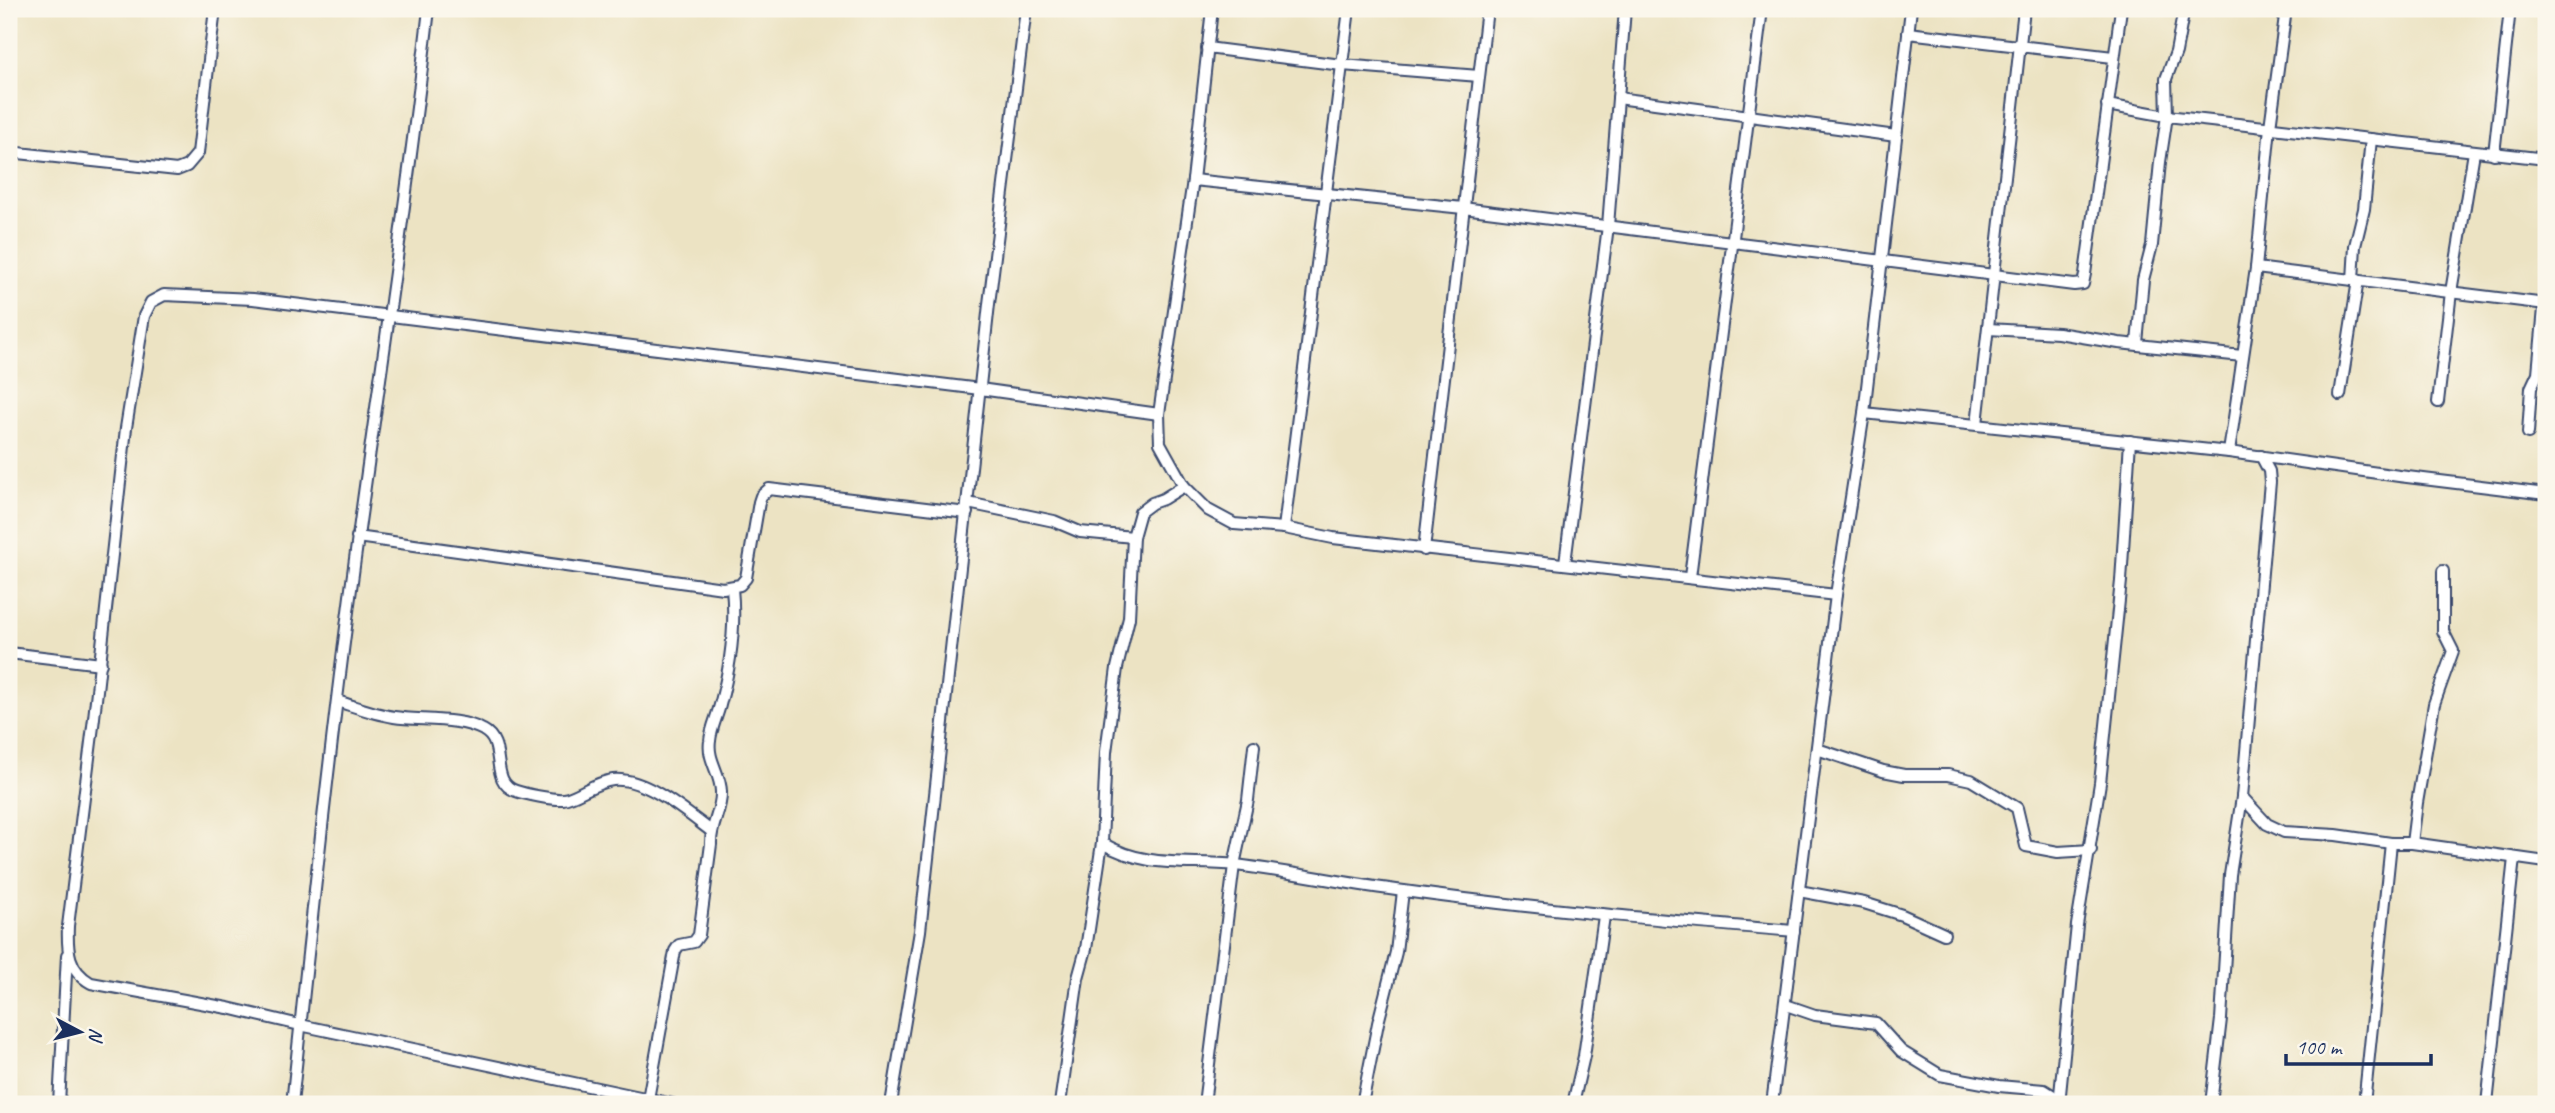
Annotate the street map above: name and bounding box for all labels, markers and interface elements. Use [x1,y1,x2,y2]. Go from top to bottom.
north arrow [46,998,116,1068]
scale bar [2286,1022,2431,1066]
text: N [83,1027,109,1044]
text: 100 m [2296,1034,2343,1060]

